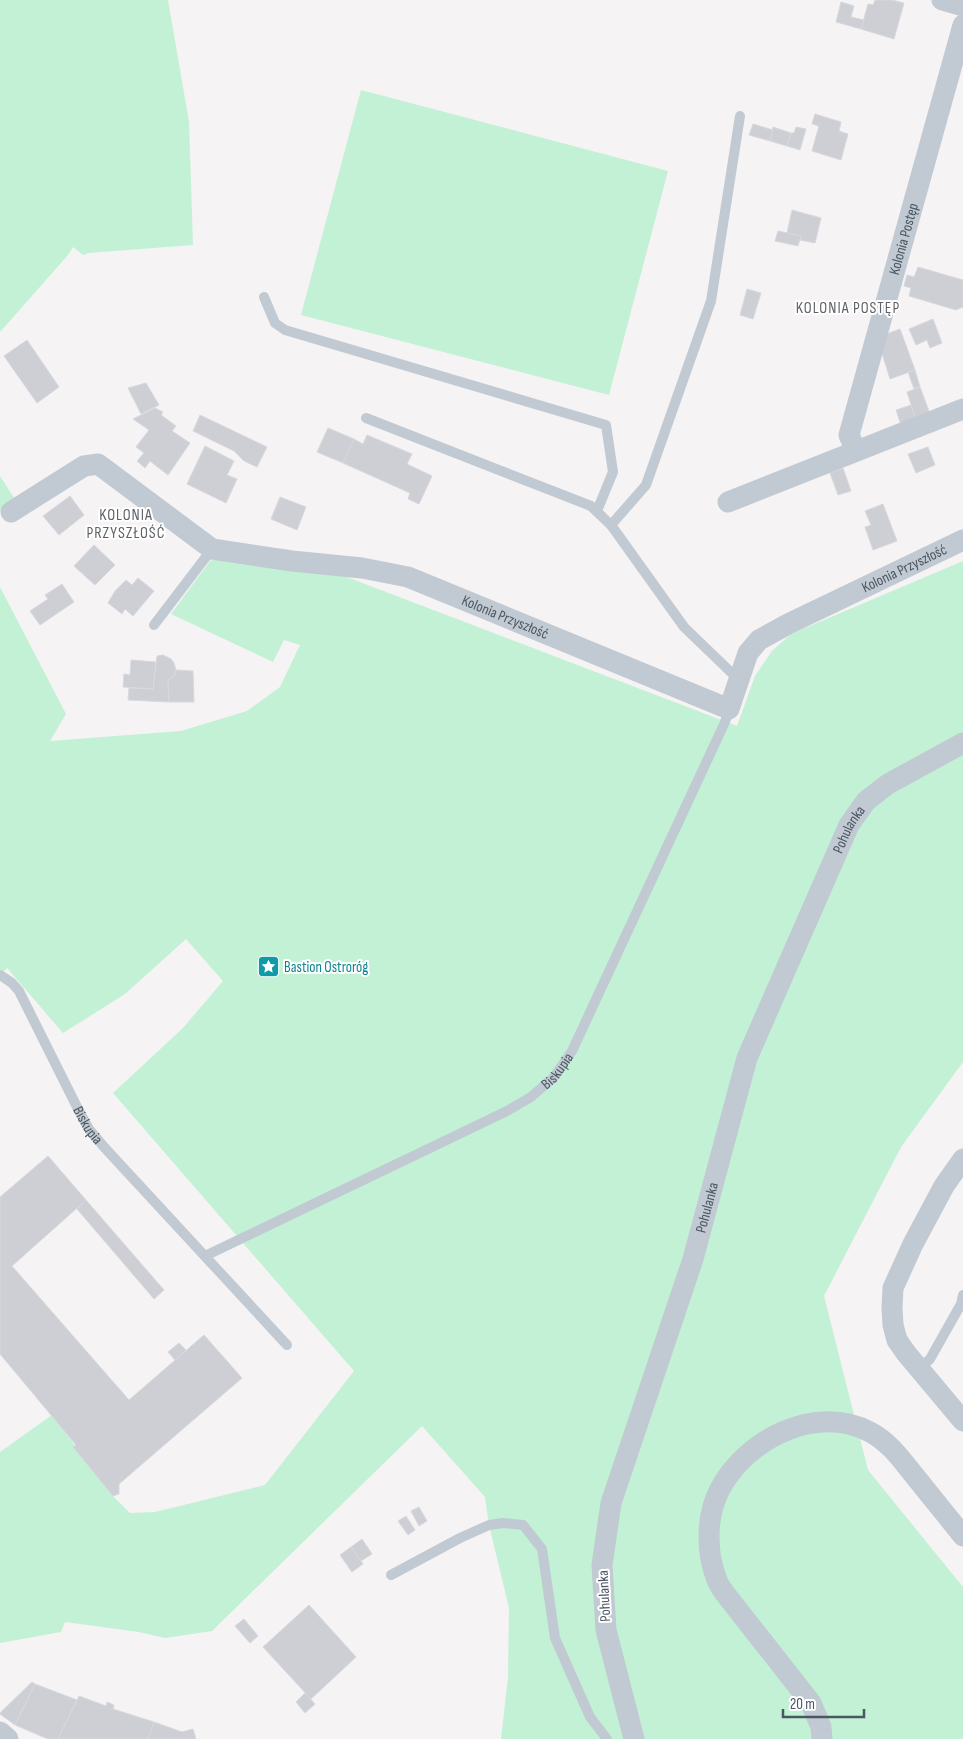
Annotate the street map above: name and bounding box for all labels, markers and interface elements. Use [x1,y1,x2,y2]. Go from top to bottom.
street label: Kolonia Postęp [885,201,923,277]
district label: KOLONIA POSTĘP [796,299,900,318]
district label: KOLONIA PRZYSZŁOŚĆ [87,506,165,543]
street label: Kolonia Przyszłość [859,540,950,597]
street label: Kolonia Przyszłość [459,591,551,644]
street label: Pohulanka [829,802,870,857]
place icon: Bastion Ostroróg [256,955,280,979]
place label: Bastion Ostroróg [284,958,368,977]
street label: Biskupia [537,1049,578,1094]
street label: Biskupia [68,1103,107,1149]
street label: Pohulanka [691,1180,723,1235]
street label: Pohulanka [594,1569,615,1622]
scale bar [783,1686,864,1718]
text: 20 m [790,1695,815,1714]

